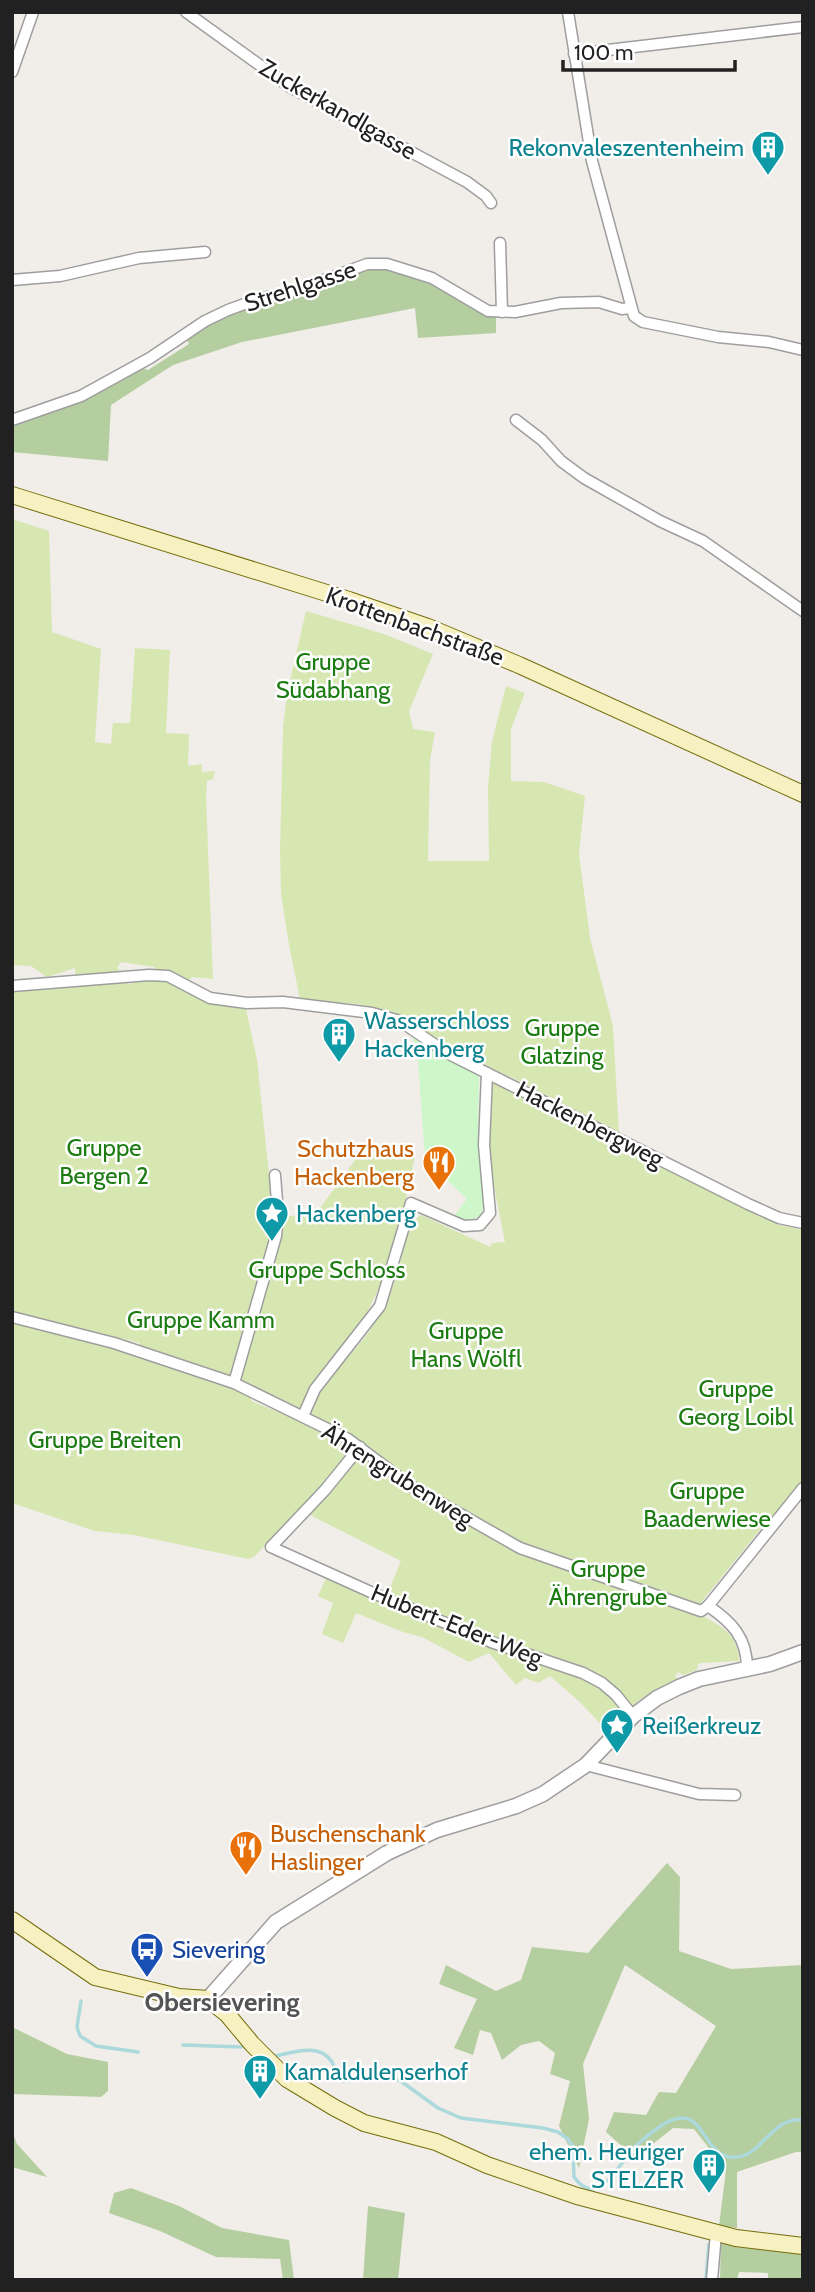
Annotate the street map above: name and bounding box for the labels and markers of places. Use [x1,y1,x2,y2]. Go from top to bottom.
building icon: Rekonvaleszentenheim [749,128,787,177]
place label: Rekonvaleszentenheim [509,133,744,162]
place label: Wasserschloss Hackenberg [364,1006,510,1063]
building icon: Wasserschloss Hackenberg [320,1015,358,1064]
place label: Schutzhaus Hackenberg [294,1134,415,1191]
restaurant icon: Schutzhaus Hackenberg [420,1143,458,1192]
place icon: Hackenberg [253,1194,291,1243]
place label: Hackenberg [296,1199,417,1228]
place icon: Reißerkreuz [598,1706,636,1755]
place label: Reißerkreuz [642,1711,761,1740]
place label: Buschenschank Haslinger [270,1819,426,1876]
restaurant icon: Buschenschank Haslinger [227,1828,265,1877]
bus stop icon: Sievering [128,1930,166,1979]
place label: Sievering [172,1935,266,1964]
building icon: Kamaldulenserhof [241,2052,279,2101]
place label: Kamaldulenserhof [284,2057,468,2086]
place label: ehem. Heuriger STELZER [529,2137,685,2194]
building icon: ehem. Heuriger STELZER [690,2146,728,2195]

